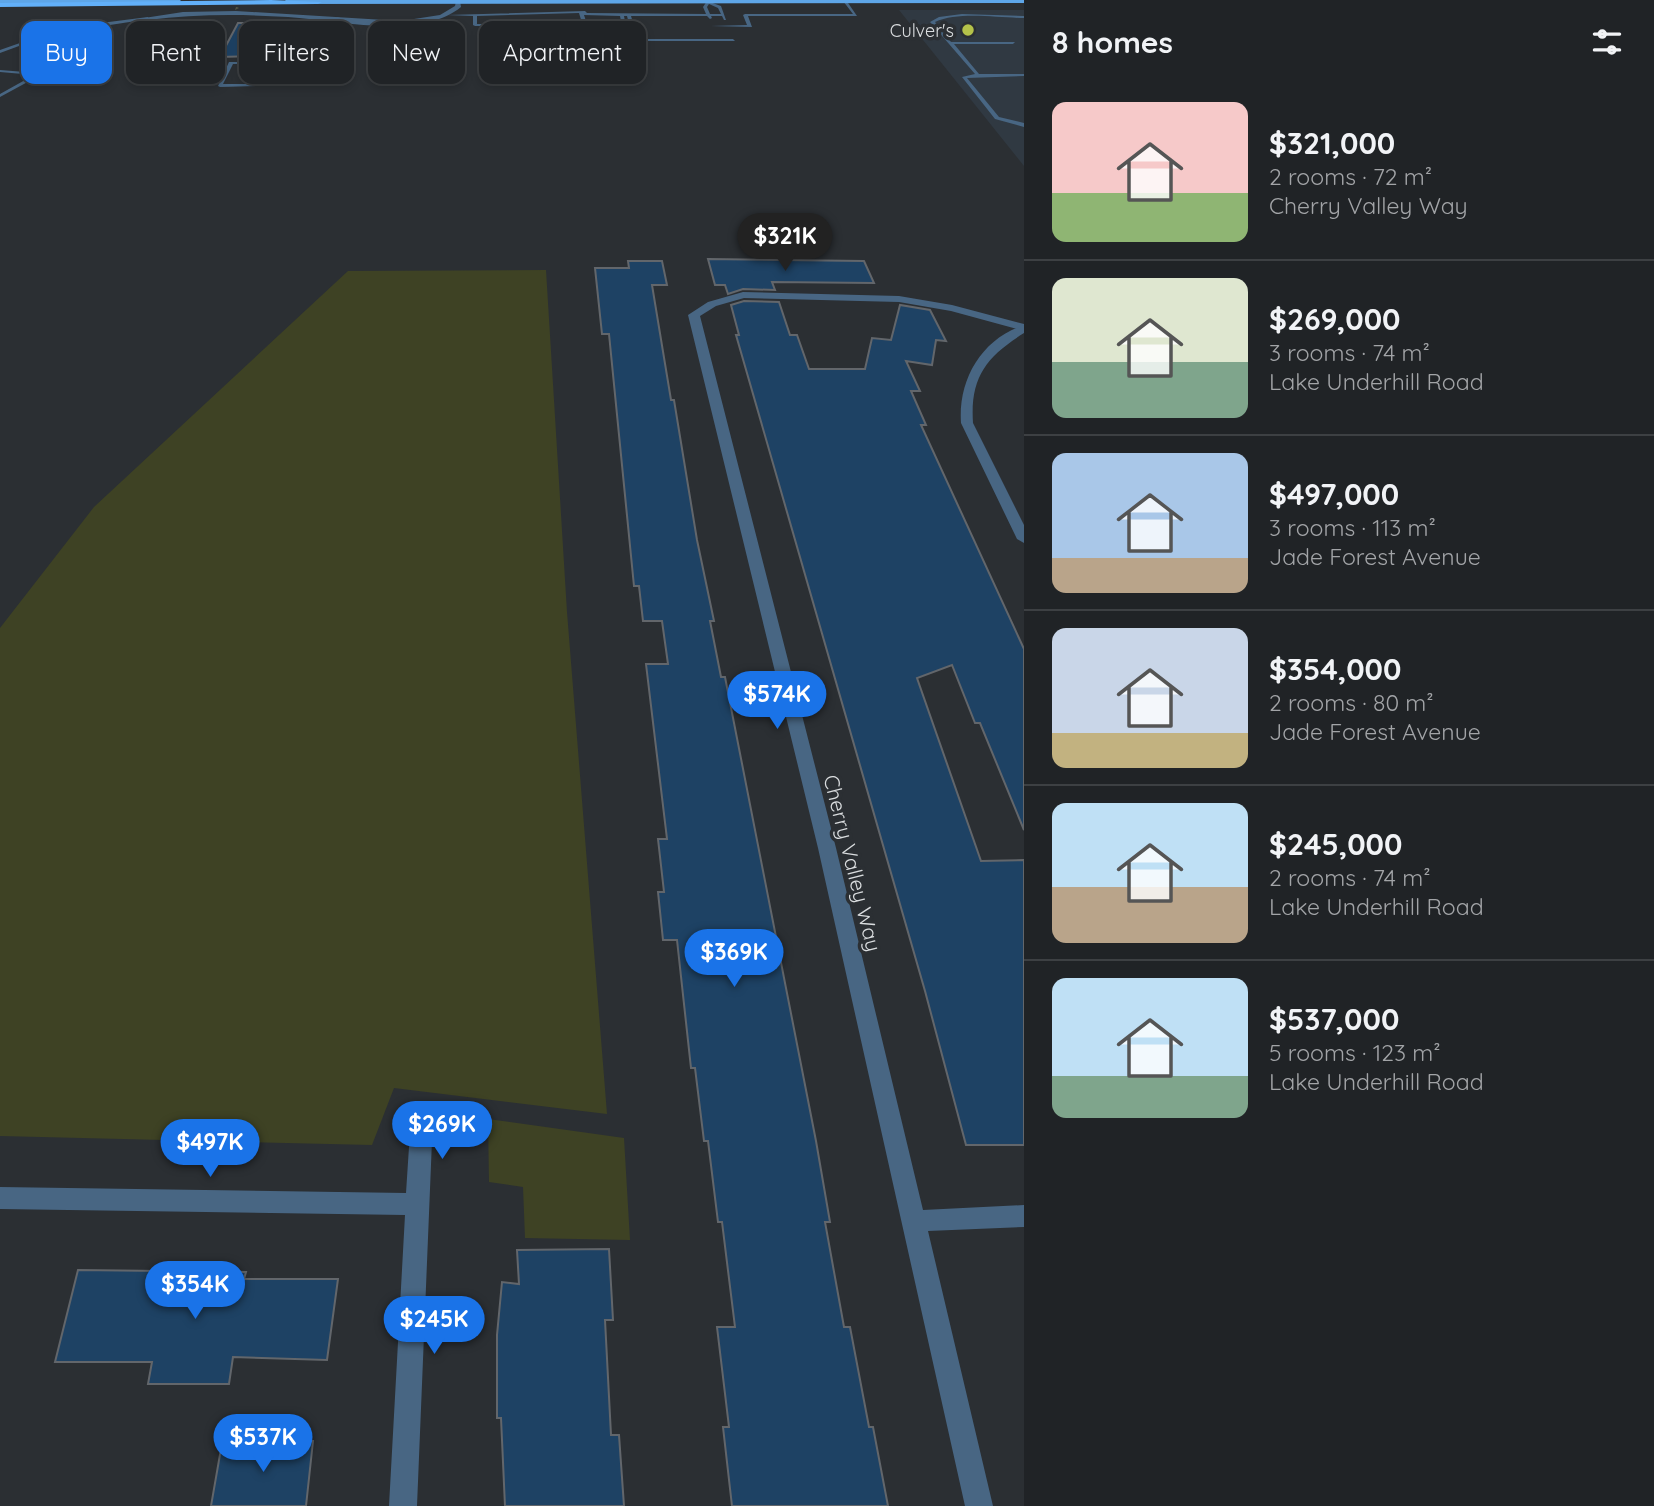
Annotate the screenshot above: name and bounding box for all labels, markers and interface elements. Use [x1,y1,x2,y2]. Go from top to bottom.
place label: Culver's [890,19,954,42]
chip: Buy [21,21,112,84]
chip: Rent [126,21,225,84]
chip: Filters [239,21,354,84]
chip: New [368,21,465,84]
chip: Apartment [479,21,646,84]
marker: Culver's [960,22,976,38]
text: 8 homes [1052,23,1173,61]
icon: filters [1588,23,1626,61]
text: $321,000 [1269,124,1395,162]
icon: home [1108,130,1192,214]
text: 2 rooms · 72 m² [1269,162,1432,191]
text: Cherry Valley Way [1269,191,1468,220]
pin: $321K [736,214,834,273]
text: $321K [753,221,817,250]
text: $269,000 [1269,300,1401,338]
icon: home [1108,306,1192,390]
text: 3 rooms · 74 m² [1269,338,1430,367]
text: Lake Underhill Road [1269,367,1484,396]
text: $497,000 [1269,475,1399,513]
icon: home [1108,481,1192,565]
text: 3 rooms · 113 m² [1269,513,1436,542]
text: Jade Forest Avenue [1269,542,1481,571]
text: $354,000 [1269,650,1401,688]
icon: home [1108,656,1192,740]
pin: $574K [728,672,826,731]
text: $574K [743,679,811,708]
text: 2 rooms · 80 m² [1269,688,1434,717]
text: Jade Forest Avenue [1269,717,1481,746]
street label: Cherry Valley Way [818,772,888,954]
text: $245,000 [1269,825,1402,863]
icon: home [1108,831,1192,915]
text: 2 rooms · 74 m² [1269,863,1431,892]
text: Lake Underhill Road [1269,892,1484,921]
pin: $369K [685,930,783,989]
text: $369K [701,937,767,966]
text: $537,000 [1269,1000,1399,1038]
icon: home [1108,1006,1192,1090]
text: 5 rooms · 123 m² [1269,1038,1441,1067]
text: Lake Underhill Road [1269,1067,1484,1096]
pin: $269K [393,1102,491,1161]
text: $269K [408,1109,476,1138]
pin: $497K [161,1120,259,1179]
text: $497K [177,1127,243,1156]
pin: $354K [146,1262,244,1321]
text: $354K [161,1269,229,1298]
pin: $245K [385,1296,483,1356]
text: $245K [400,1304,468,1333]
pin: $537K [214,1414,312,1474]
text: $537K [229,1422,297,1451]

